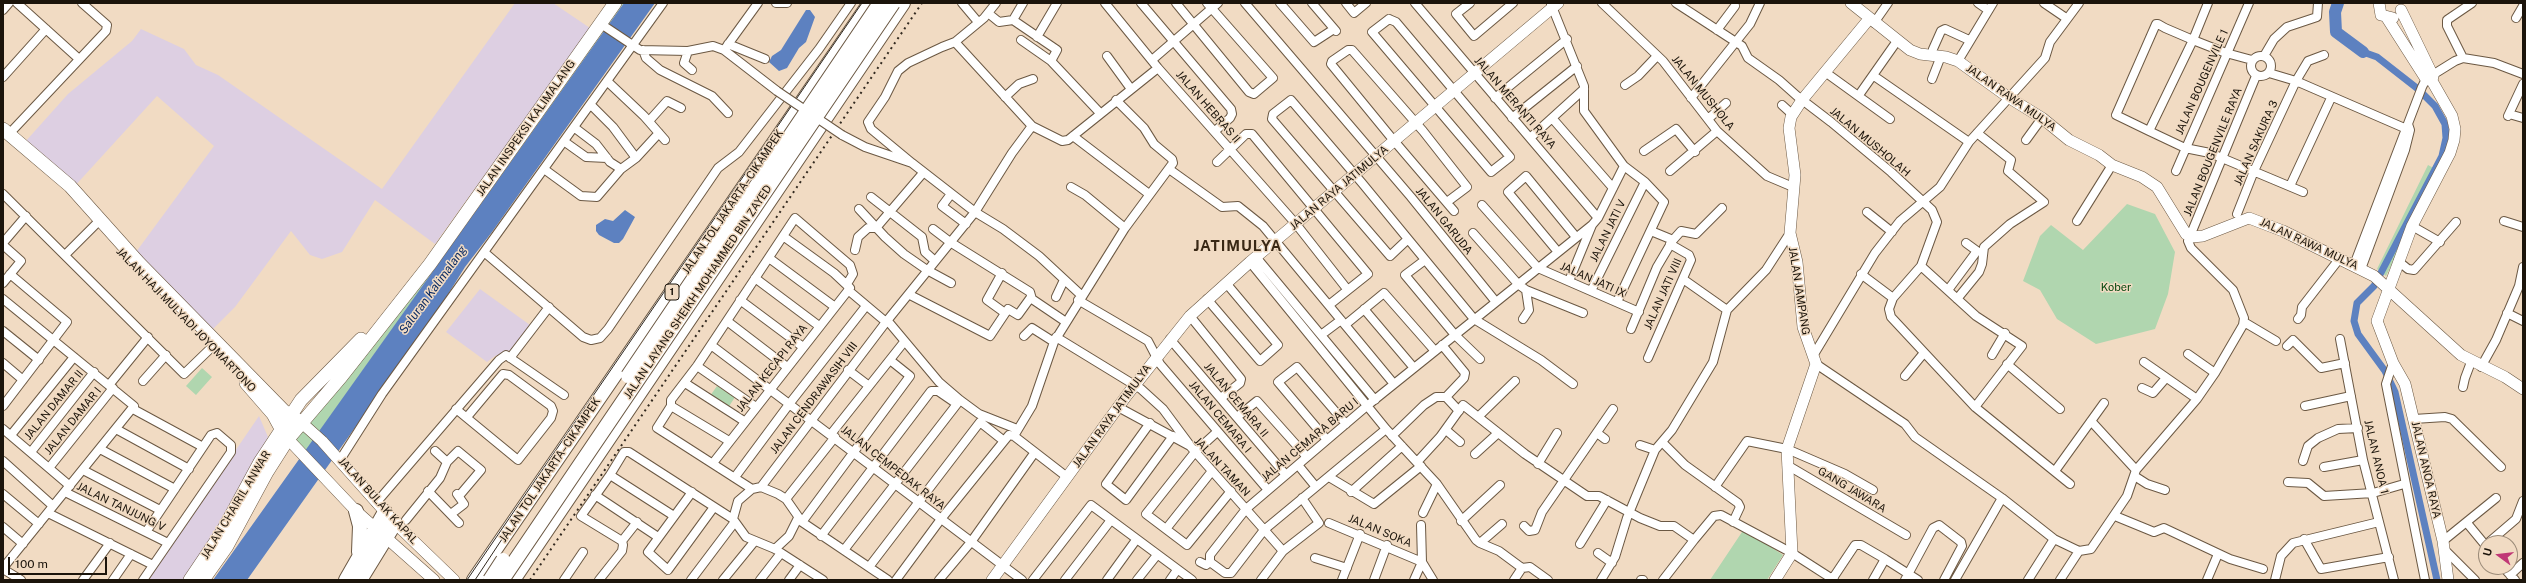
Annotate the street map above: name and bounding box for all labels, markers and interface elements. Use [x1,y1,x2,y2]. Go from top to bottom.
street label: JALAN BOUGENVILE 1 [2173,27,2231,137]
street label: JALAN MUSHOLA [1669,53,1737,133]
street label: JALAN MERANTI RAYA [1471,54,1559,152]
street label: JALAN INSPEKSI KALIMALANG [474,57,578,199]
street label: JALAN RAWA MULYA [1963,62,2059,134]
street label: JALAN HEBRAS II [1173,68,1243,146]
street label: JALAN BOUGENVILE RAYA [2181,86,2245,218]
street label: JALAN SAKURA 3 [2231,98,2281,188]
street label: JALAN MUSHOLAH [1827,104,1913,180]
street label: JALAN TOL JAKARTA–CIKAMPEK [680,127,786,277]
street label: JALAN RAYA JATIMULYA [1287,143,1391,233]
street label: JALAN LAYANG SHEIKH MOHAMMED BIN ZAYED [621,183,775,401]
street label: JALAN GARUDA [1413,185,1475,257]
street label: JALAN JATI V [1587,198,1629,264]
street label: JALAN RAWA MULYA [2258,215,2360,273]
district label: JATIMULYA [1193,237,1283,255]
water label: Saluran Kalimalang [396,243,470,337]
street label: JALAN HAJI MULYADI JOYOMARTONO [113,245,259,395]
street label: JALAN JAMPANG [1786,246,1812,336]
street label: JALAN JATI VIII [1641,256,1685,332]
street label: JALAN JATI IX [1558,260,1628,300]
park label: Kober [2101,281,2131,295]
road number: 1 [665,284,679,300]
street label: JALAN KECAPI RAYA [734,322,810,414]
street label: JALAN CENDRAWASIH VIII [768,339,860,457]
street label: JALAN CEMARA II [1201,360,1271,440]
street label: JALAN RAYA JATIMULYA [1070,362,1154,470]
street label: JALAN DAMAR II [22,367,86,443]
street label: JALAN CEMARA I [1186,378,1254,456]
street label: JALAN DAMAR I [42,385,104,457]
street label: JALAN TOL JAKARTA–CIKAMPEK [497,395,603,545]
street label: JALAN CEMARA BARU I [1259,395,1361,485]
street label: JALAN ANOA 1 [2361,419,2391,495]
street label: JALAN ANOA RAYA [2408,420,2444,520]
street label: JALAN CEMPEDAK RAYA [838,423,948,513]
street label: JALAN TAMAN [1191,435,1253,499]
street label: JALAN CHAIRIL ANWAR [198,448,274,562]
street label: JALAN BULAK KAPAL [335,455,421,547]
street label: GANG JAWARA [1815,464,1889,516]
street label: JALAN TANJUNG V [74,480,168,534]
street label: JALAN SOKA [1346,512,1414,550]
north arrow [2478,535,2518,575]
text: U [2481,547,2494,558]
scale bar [10,549,109,575]
text: 100 m [15,557,48,571]

